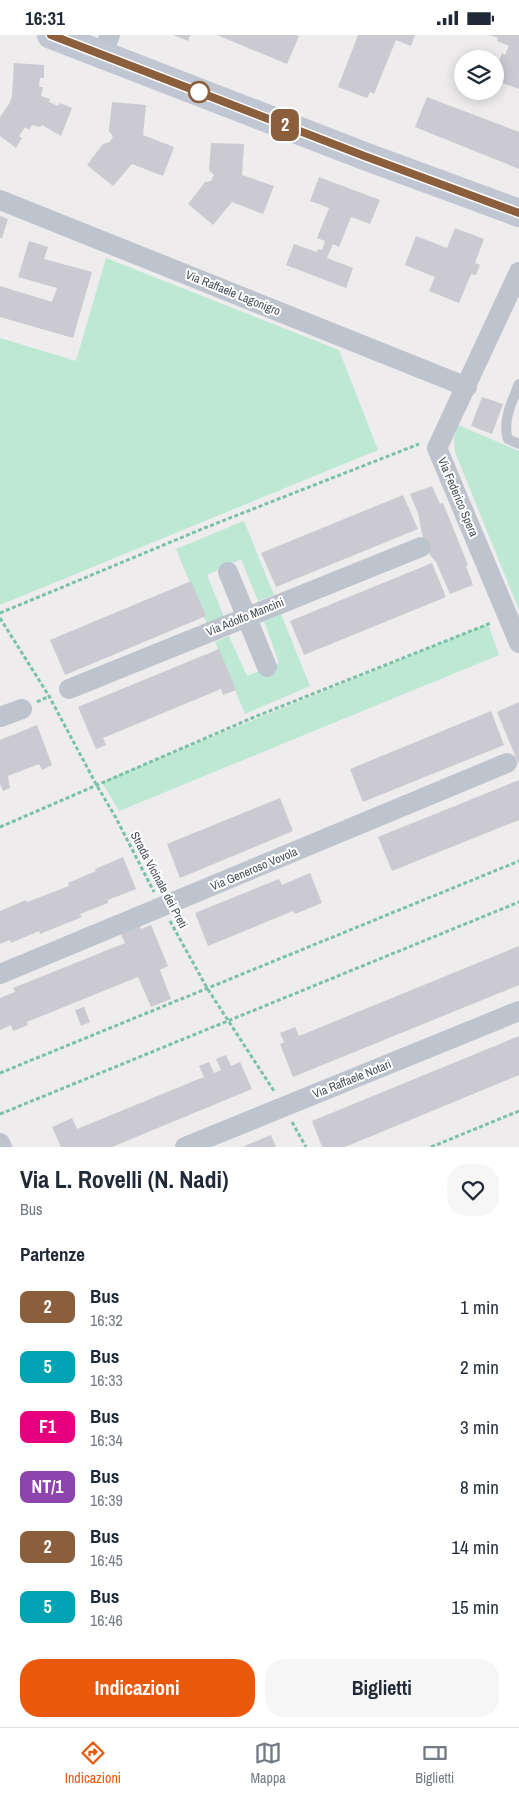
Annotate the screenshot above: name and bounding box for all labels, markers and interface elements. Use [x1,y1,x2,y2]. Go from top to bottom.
text: 16:31 [25,5,65,31]
map controls [454,50,504,100]
button: layers [454,50,504,100]
unlabelled marker [188,81,210,103]
line badge: 2 [269,109,301,141]
text: 2 [281,112,289,137]
street label: Via Raffaele Lagonigro [183,267,283,319]
street label: Via Federico Spera [434,455,482,540]
street label: Via Adolfo Mancini [204,594,286,640]
street label: Strada Vicinale dei Preti [127,829,191,931]
street label: Via Generoso Vovola [208,843,300,895]
street label: Via Raffaele Notari [310,1056,394,1102]
text: Via L. Rovelli (N. Nadi) [20,1163,229,1195]
button: heart [447,1164,499,1216]
text: Bus [20,1198,43,1220]
text: Partenze [20,1241,85,1267]
text: Bus [90,1283,119,1309]
text: 2 [43,1294,52,1319]
text: 1 min [460,1294,499,1320]
text: 16:32 [90,1309,123,1331]
text: Bus [90,1343,119,1369]
text: 5 [43,1354,52,1379]
text: 2 min [460,1354,499,1380]
text: 16:33 [90,1369,123,1391]
text: Bus [90,1403,119,1429]
text: F1 [39,1414,56,1439]
text: 3 min [460,1414,499,1440]
text: 16:34 [90,1429,123,1451]
text: Bus [90,1463,119,1489]
text: NT/1 [32,1474,64,1499]
text: 8 min [460,1474,499,1500]
text: 16:39 [90,1489,123,1511]
text: Bus [90,1523,119,1549]
text: 2 [43,1534,52,1559]
text: 14 min [451,1534,499,1560]
text: 16:45 [90,1549,123,1571]
text: Bus [90,1583,119,1609]
text: 5 [43,1594,52,1619]
text: 15 min [451,1594,499,1620]
text: 16:46 [90,1609,123,1631]
button: Indicazioni [20,1659,255,1717]
button: Biglietti [265,1659,499,1717]
tab: Indicazioni [65,1739,121,1787]
tab: Mappa [251,1739,286,1787]
tab: Biglietti [415,1739,454,1787]

